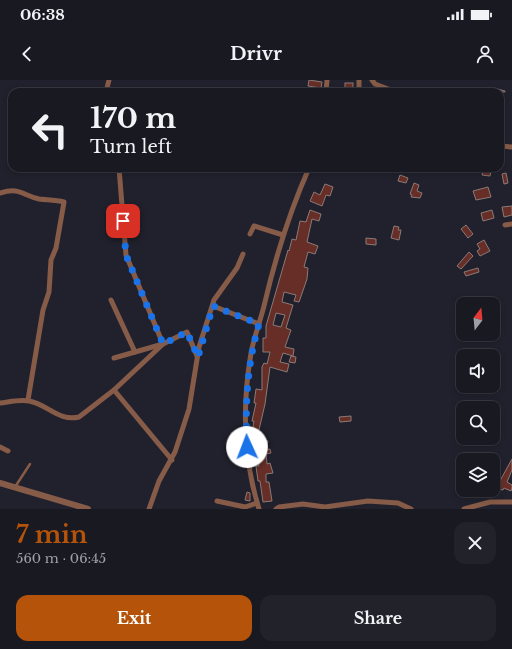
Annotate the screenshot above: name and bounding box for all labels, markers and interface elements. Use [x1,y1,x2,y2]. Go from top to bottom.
text: 06:38 [20,5,65,24]
icon: back [16,43,38,65]
text: Drivr [230,43,282,65]
icon: person [474,43,496,65]
text: 170 m [90,101,176,136]
icon: left [24,104,76,156]
text: Turn left [90,136,172,158]
pin [106,204,140,238]
icon: arrive [112,210,134,232]
north arrow [456,297,500,341]
map controls [456,297,500,497]
button: sound [456,349,500,393]
button: search [456,401,500,445]
position arrow [226,426,268,468]
button: layers [456,453,500,497]
text: 7 min [16,520,87,549]
button: close [454,522,496,564]
text: 560 m · 06:45 [16,550,106,567]
button: Exit [16,595,252,641]
button: Share [260,595,496,641]

